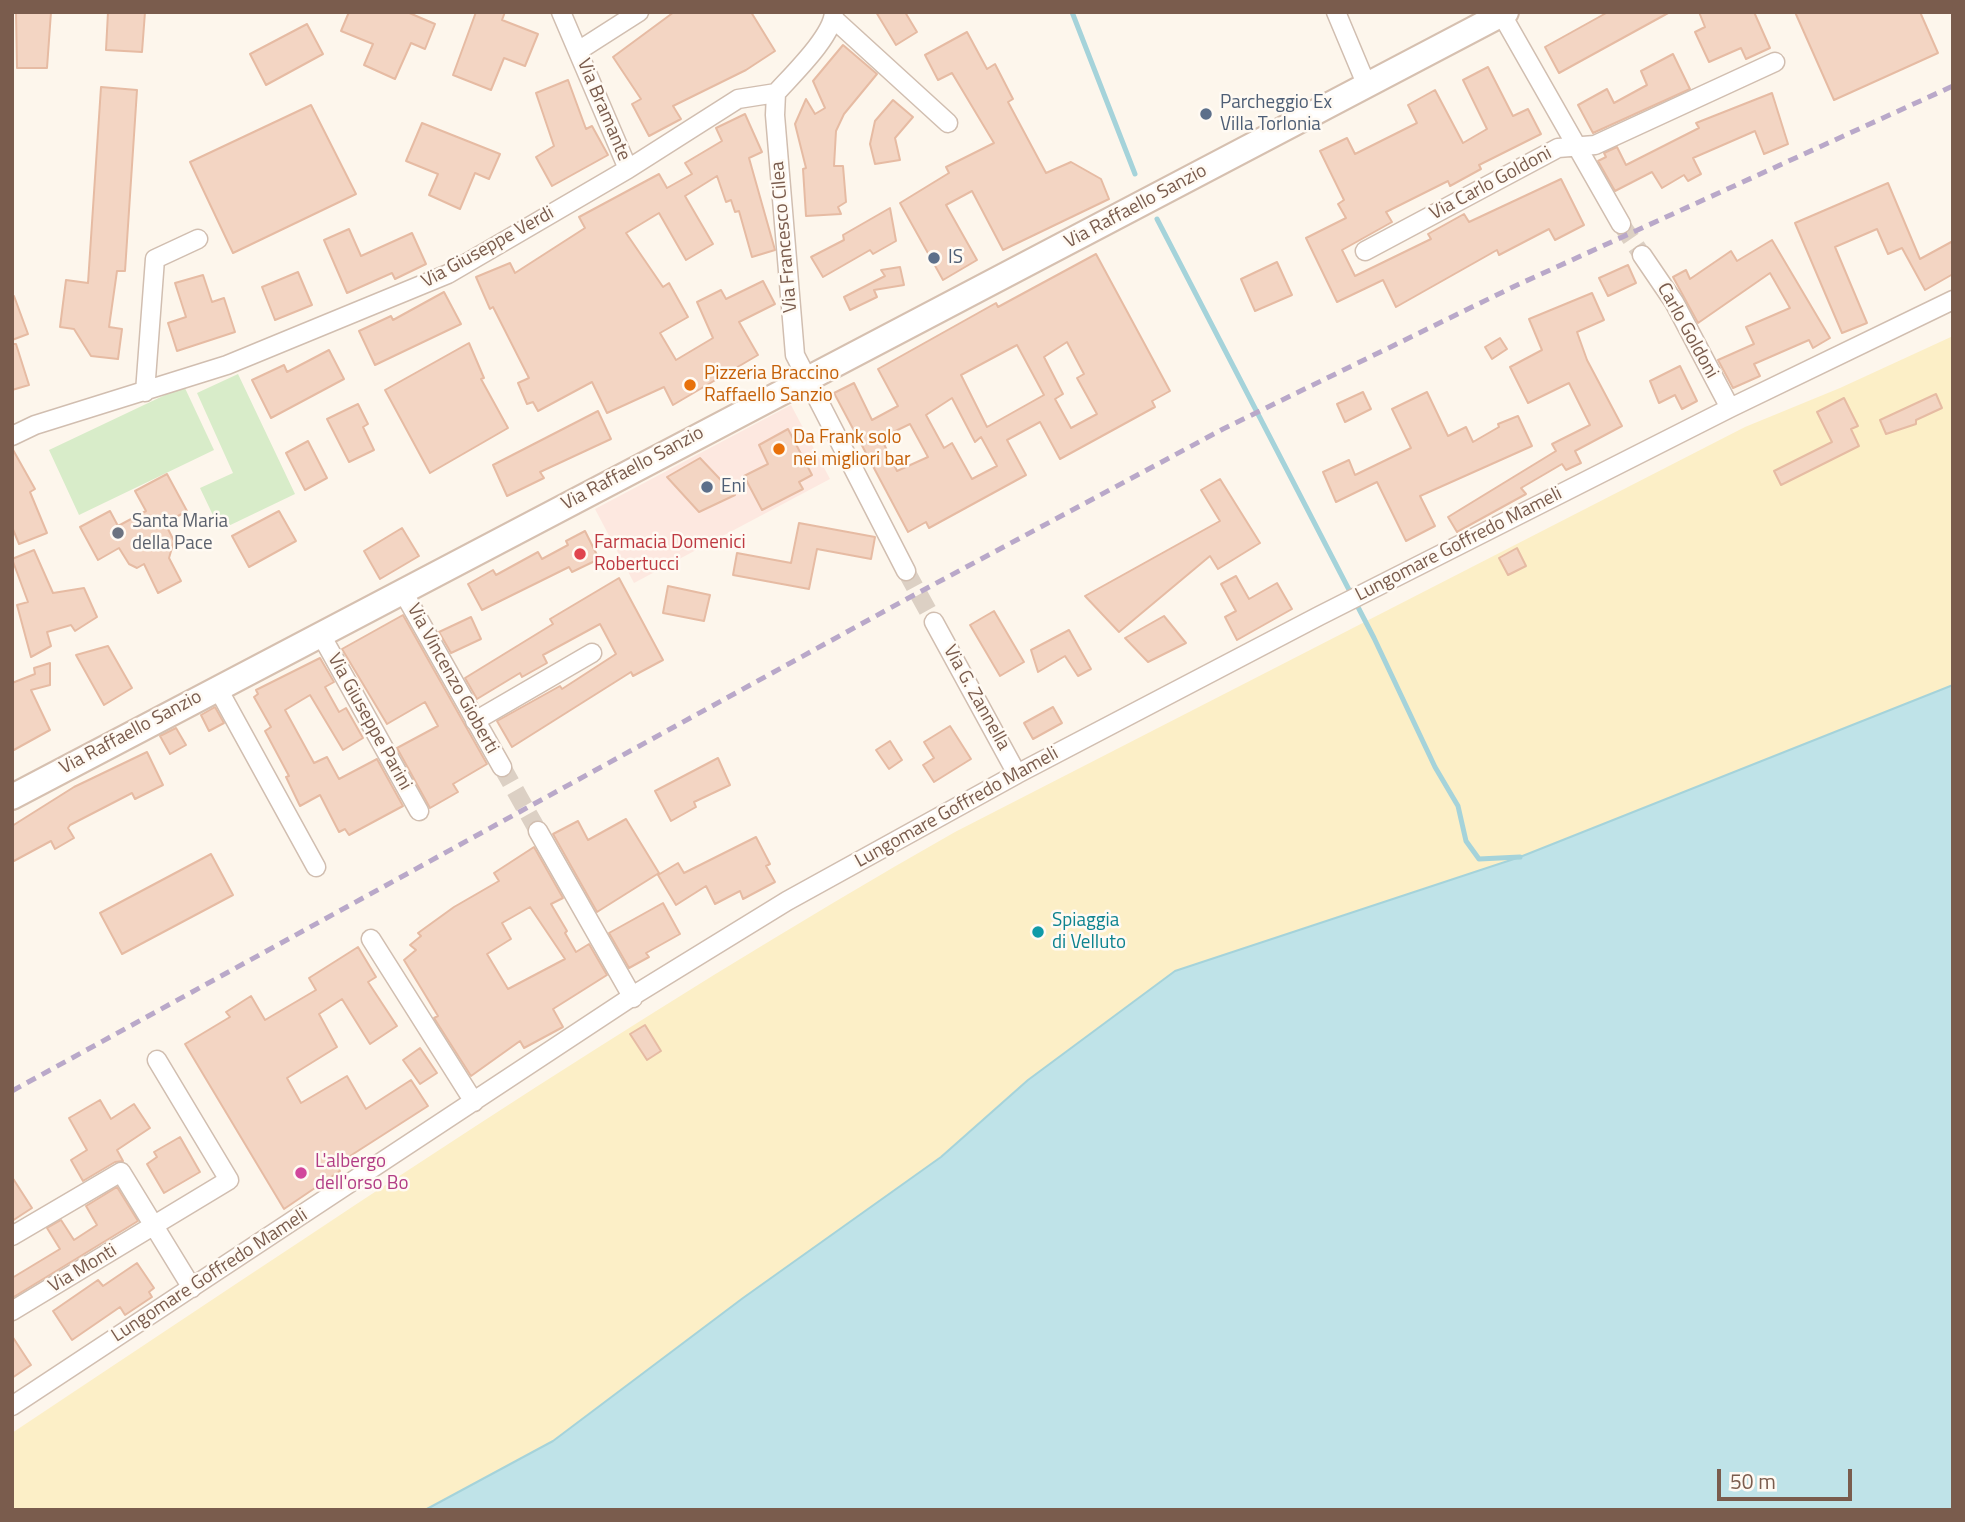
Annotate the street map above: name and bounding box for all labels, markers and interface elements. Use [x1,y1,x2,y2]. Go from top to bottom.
street label: Via Bramante [571,56,635,164]
place label: Parcheggio Ex Villa Torlonia [1220,92,1332,136]
marker: Parcheggio Ex Villa Torlonia [1198,106,1214,122]
street label: Via Carlo Goldoni [1426,142,1556,226]
street label: Via Francesco Cilea [767,160,803,314]
street label: Via Raffaello Sanzio [1061,160,1211,254]
street label: Via Giuseppe Verdi [418,202,558,294]
place label: IS [948,247,963,269]
marker: IS [926,250,942,266]
street label: Carlo Goldoni [1651,279,1723,383]
place label: Pizzeria Braccino Raffaello Sanzio [704,363,839,407]
marker: Pizzeria Braccino Raffaello Sanzio [682,377,698,393]
street label: Via Raffaello Sanzio [558,422,708,516]
place label: Da Frank solo nei migliori bar [793,427,911,471]
marker: Da Frank solo nei migliori bar [771,441,787,457]
place label: Eni [721,476,746,498]
marker: Eni [699,479,715,495]
street label: Lungomare Goffredo Mameli [1352,483,1566,607]
place label: Santa Maria della Pace [132,511,228,555]
marker: Santa Maria della Pace [110,525,126,541]
place label: Farmacia Domenici Robertucci [594,532,746,576]
marker: Farmacia Domenici Robertucci [572,546,588,562]
street label: Via Vincenzo Gioberti [401,600,503,758]
street label: Via G. Zannella [938,641,1014,755]
street label: Via Giuseppe Parini [322,650,416,794]
street label: Via Raffaello Sanzio [56,686,206,780]
street label: Lungomare Goffredo Mameli [851,743,1063,873]
place label: Spiaggia di Velluto [1052,910,1126,954]
marker: Spiaggia di Velluto [1030,924,1046,940]
place label: L'albergo dell'orso Bo [315,1151,408,1195]
marker: L'albergo dell'orso Bo [293,1165,309,1181]
street label: Lungomare Goffredo Mameli [108,1204,312,1348]
street label: Via Monti [45,1240,121,1298]
scale bar [1720,1456,1855,1500]
text: 50 m [1730,1465,1776,1497]

